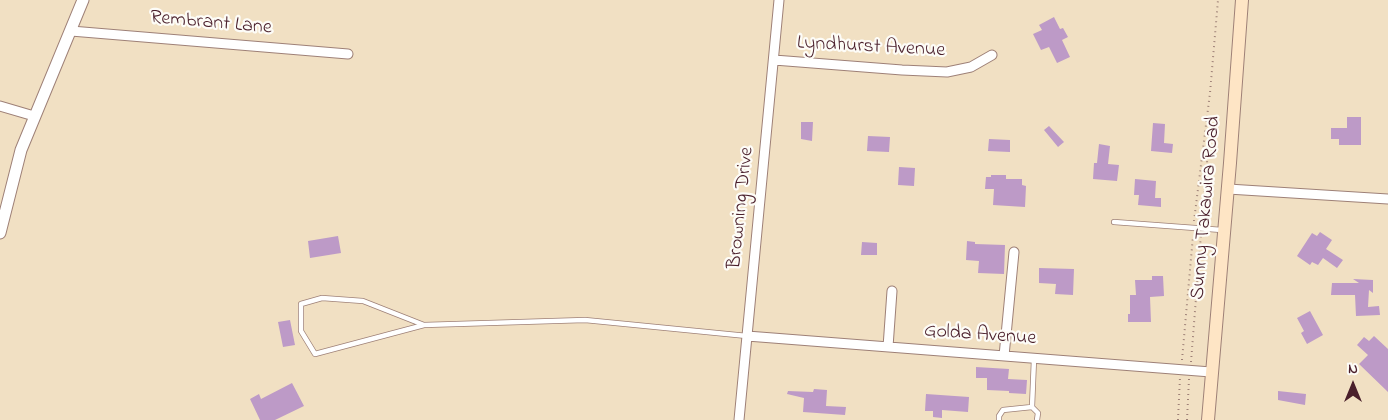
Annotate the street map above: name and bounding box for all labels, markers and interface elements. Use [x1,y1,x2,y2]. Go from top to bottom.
street label: Rembrant Lane [149,7,273,41]
street label: Lyndhurst Avenue [796,32,946,64]
street label: Sunny Takawira Road [1187,115,1227,301]
street label: Browning Drive [724,146,760,270]
street label: Golda Avenue [923,320,1037,352]
text: N [1348,359,1358,380]
north arrow [1328,360,1378,410]

